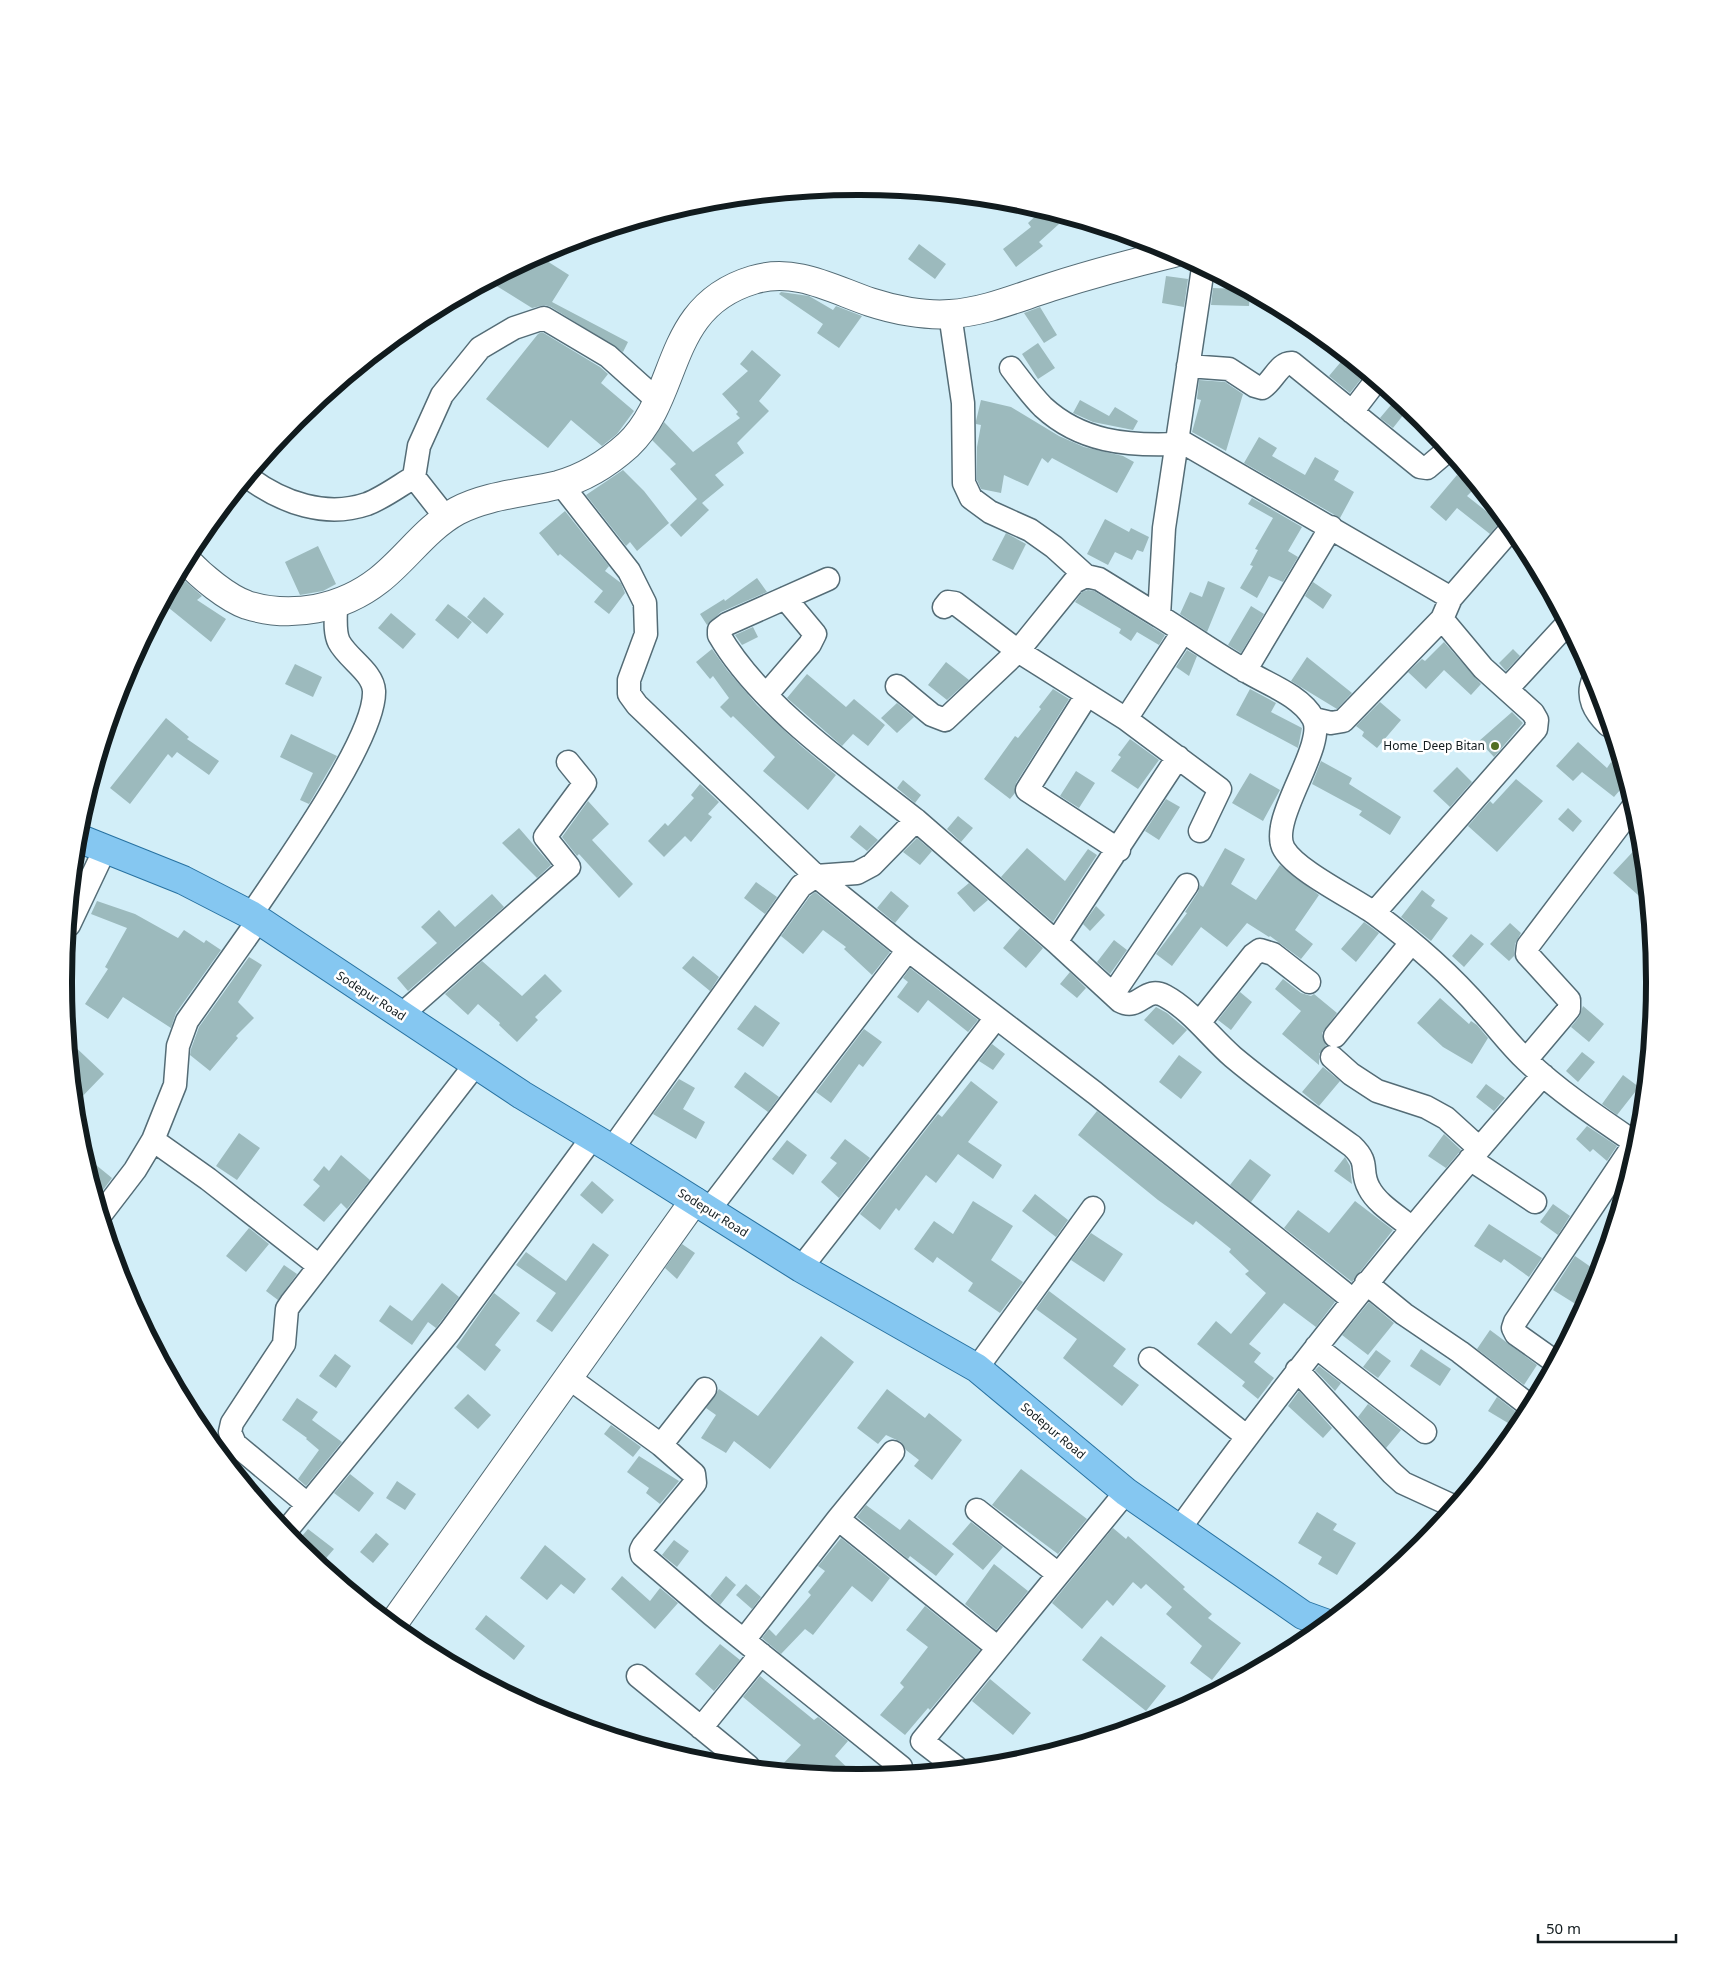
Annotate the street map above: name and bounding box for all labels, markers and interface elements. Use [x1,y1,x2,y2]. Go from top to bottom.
place label: Home_Deep Bitan [1383,737,1485,754]
marker: Home_Deep Bitan [1489,740,1501,752]
street label: Sodepur Road [333,967,409,1024]
street label: Sodepur Road [675,1184,752,1241]
street label: Sodepur Road [1017,1398,1089,1463]
scale bar [1538,1912,1676,1944]
text: 50 m [1546,1918,1581,1938]

